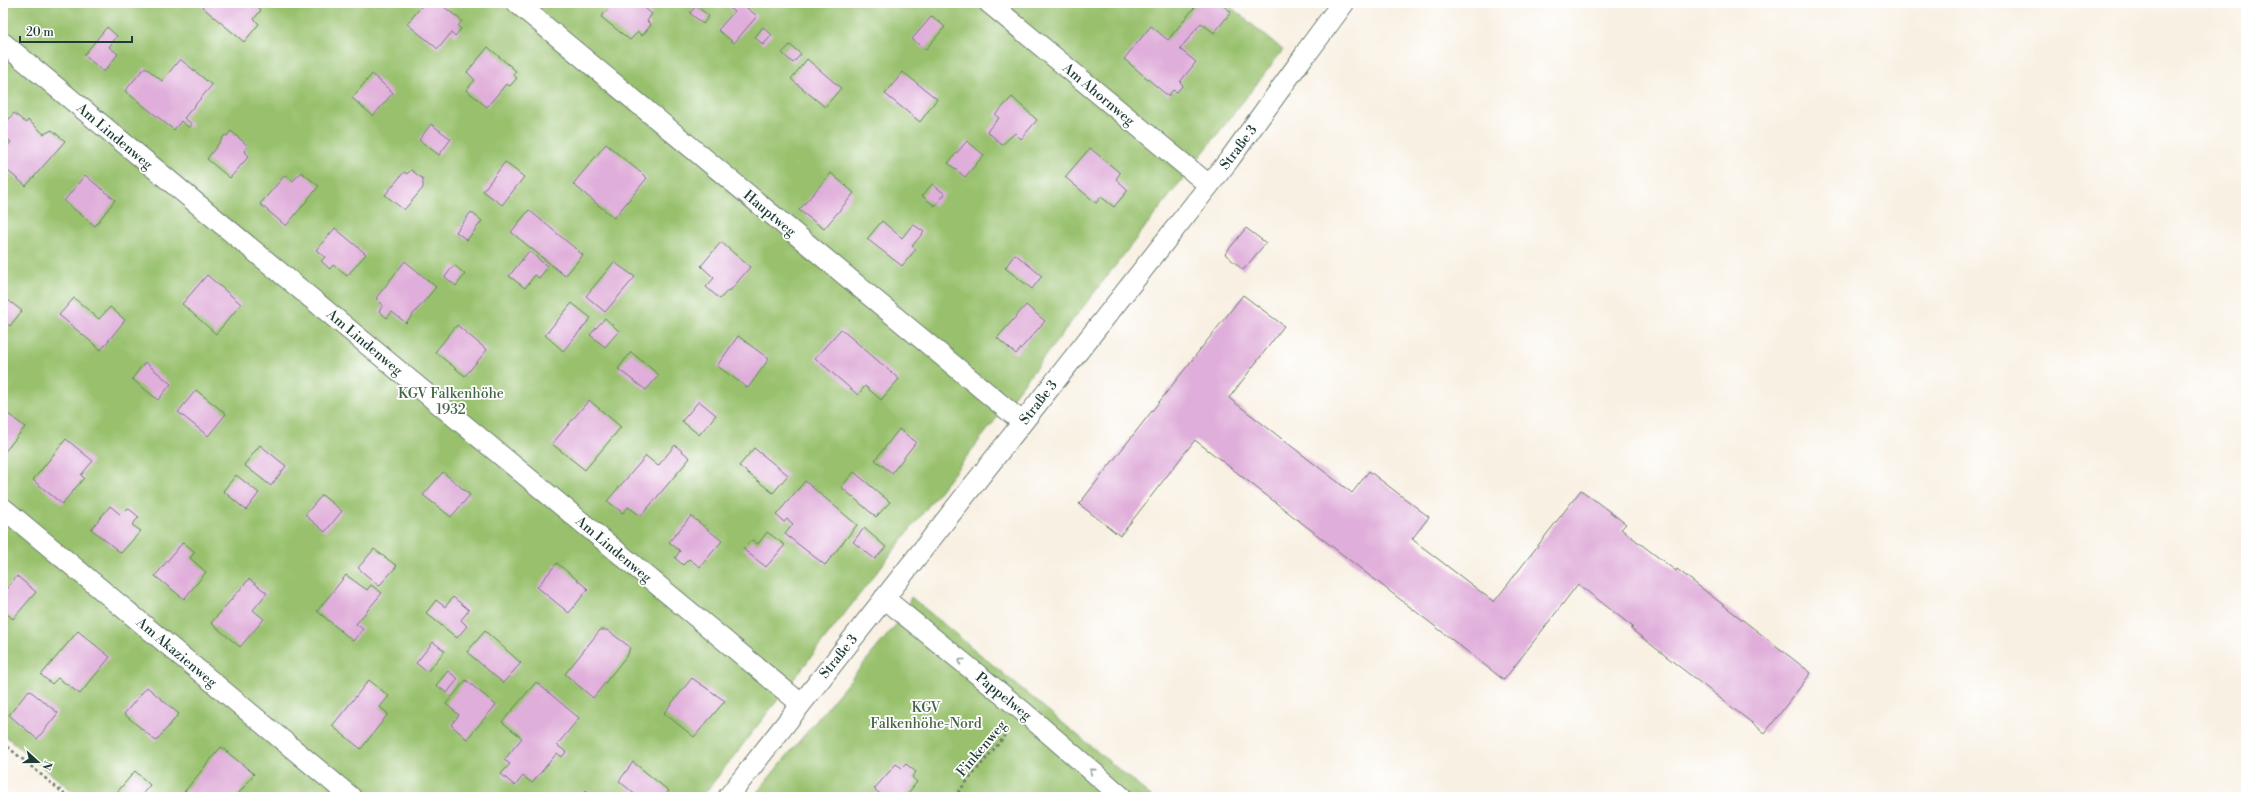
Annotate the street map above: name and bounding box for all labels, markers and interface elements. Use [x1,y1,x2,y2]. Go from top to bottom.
scale bar [20,18,132,44]
text: 20 m [26,25,54,40]
street label: Am Ahornweg [1058,59,1139,131]
street label: Am Lindenweg [72,99,157,174]
street label: Straße 3 [1216,121,1262,174]
street label: Hauptweg [739,187,800,241]
street label: Am Lindenweg [322,305,407,380]
street label: Straße 3 [1016,377,1062,428]
park label: KGV Falkenhöhe 1932 [398,385,504,419]
street label: Am Lindenweg [571,512,656,587]
street label: Am Akazienweg [132,613,221,692]
street label: Straße 3 [816,631,862,682]
one-way arrow [958,658,965,665]
street label: Pappelweg [972,669,1036,725]
park label: KGV Falkenhöhe-Nord [870,699,982,733]
street label: Finkenweg [953,716,1011,781]
north arrow [18,742,58,782]
text: N [38,759,54,772]
one-way arrow [1089,769,1097,776]

